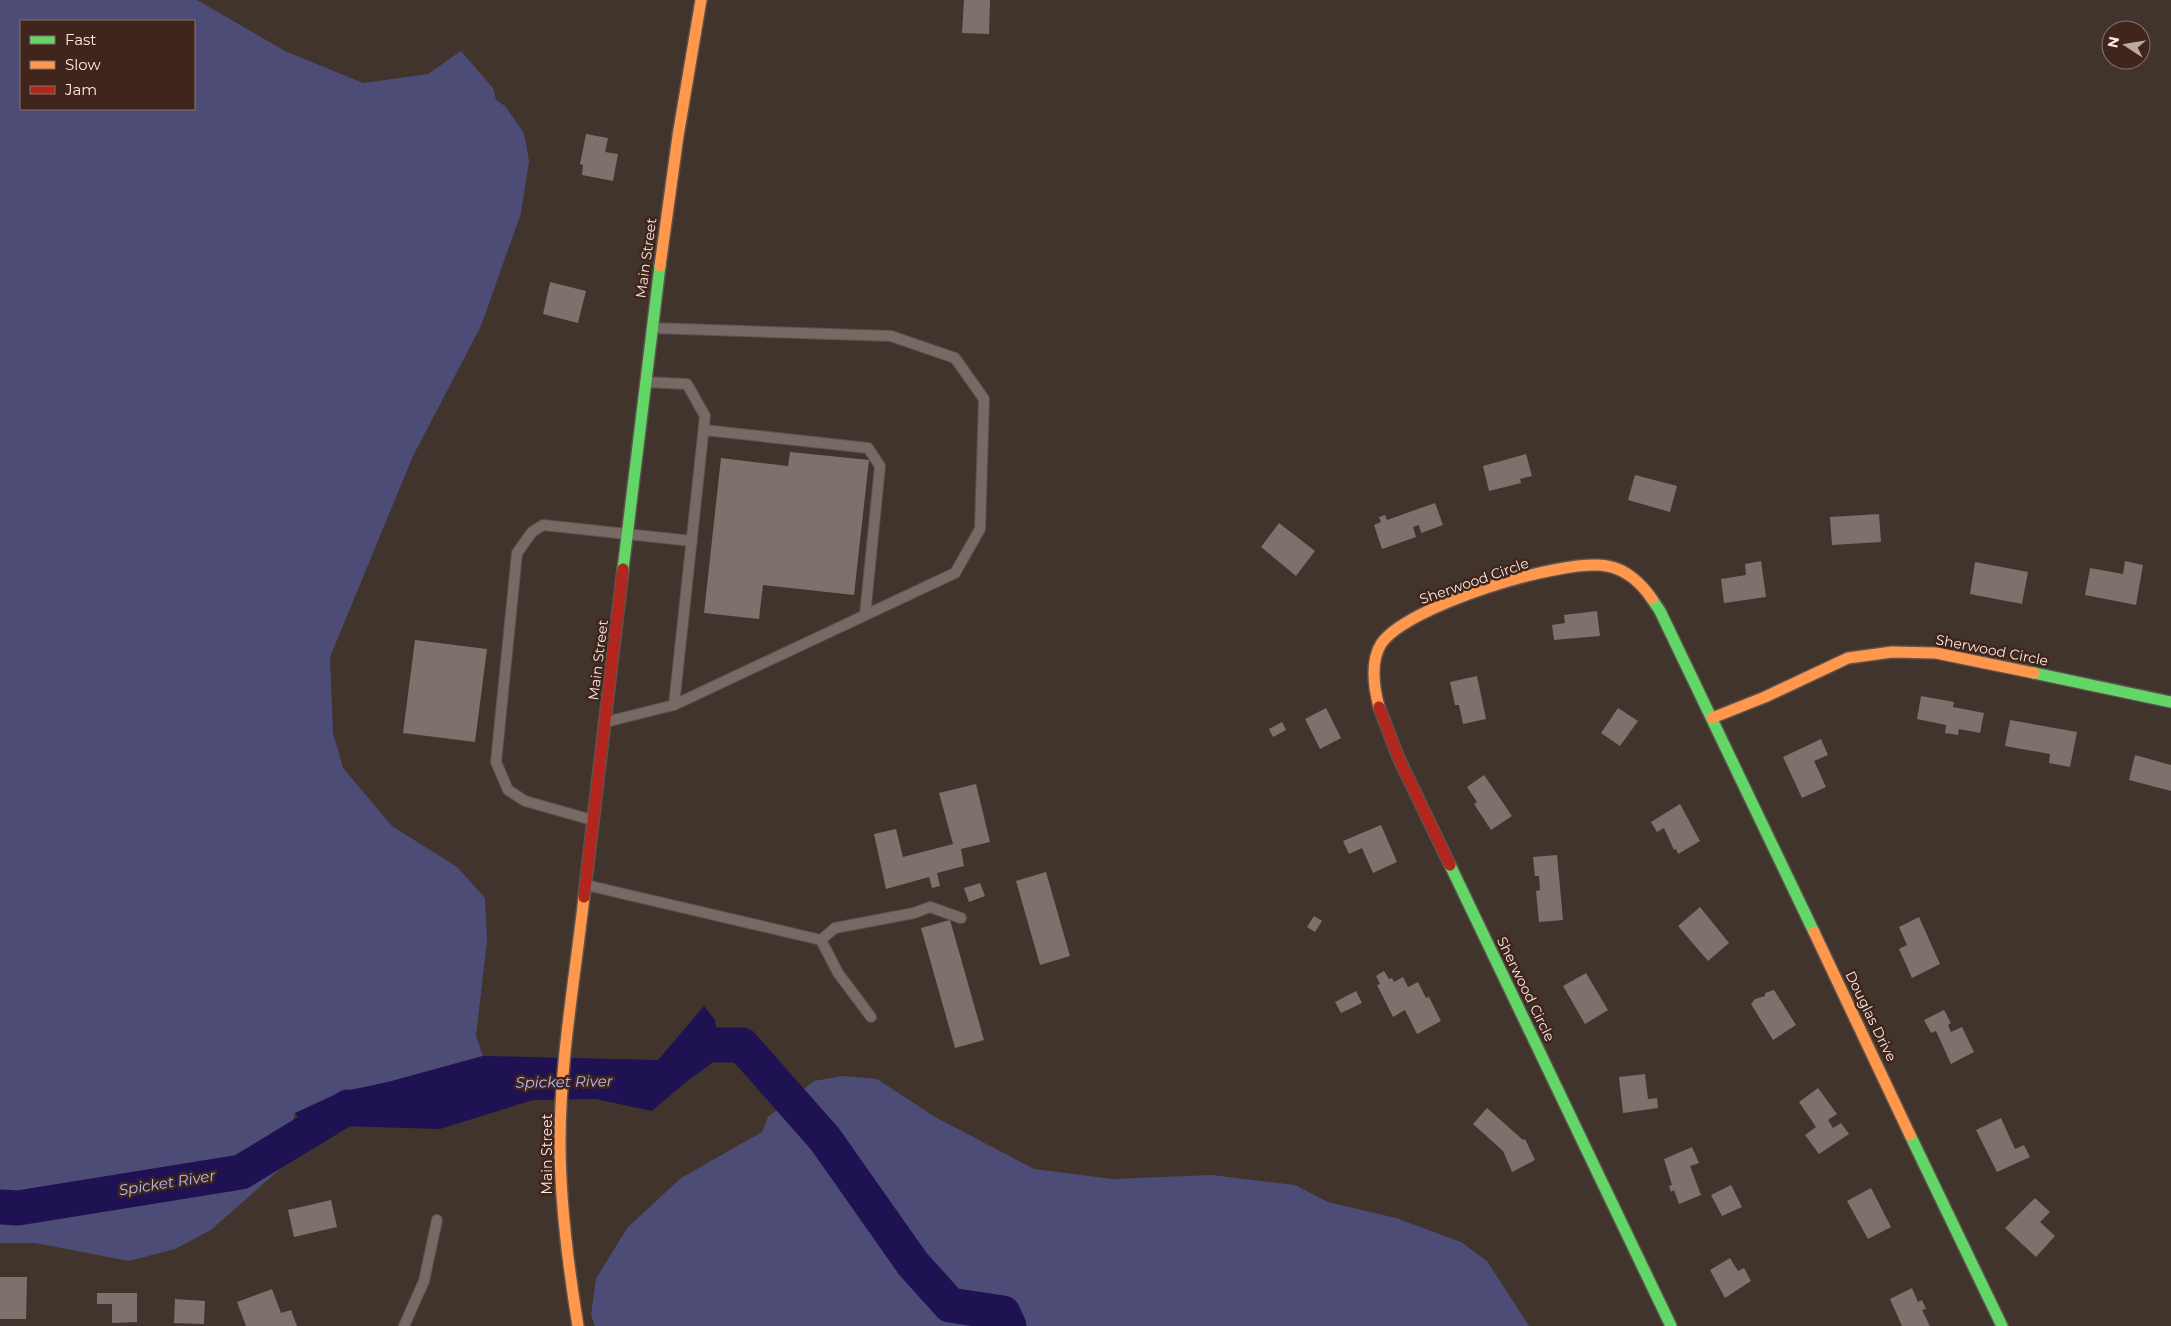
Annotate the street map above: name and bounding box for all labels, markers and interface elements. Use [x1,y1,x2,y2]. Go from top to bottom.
legend [20,20,195,110]
north arrow [2101,20,2151,70]
text: Fast [65,30,96,49]
text: N [2103,35,2123,50]
text: Slow [65,55,101,74]
text: Jam [64,80,97,99]
street label: Main Street [631,216,661,299]
street label: Sherwood Circle [1417,554,1531,608]
street label: Main Street [584,618,612,701]
street label: Sherwood Circle [1934,630,2050,670]
street label: Sherwood Circle [1493,934,1559,1044]
street label: Douglas Drive [1841,968,1901,1064]
water label: Spicket River [515,1071,614,1092]
street label: Main Street [538,1113,556,1194]
water label: Spicket River [117,1165,217,1200]

